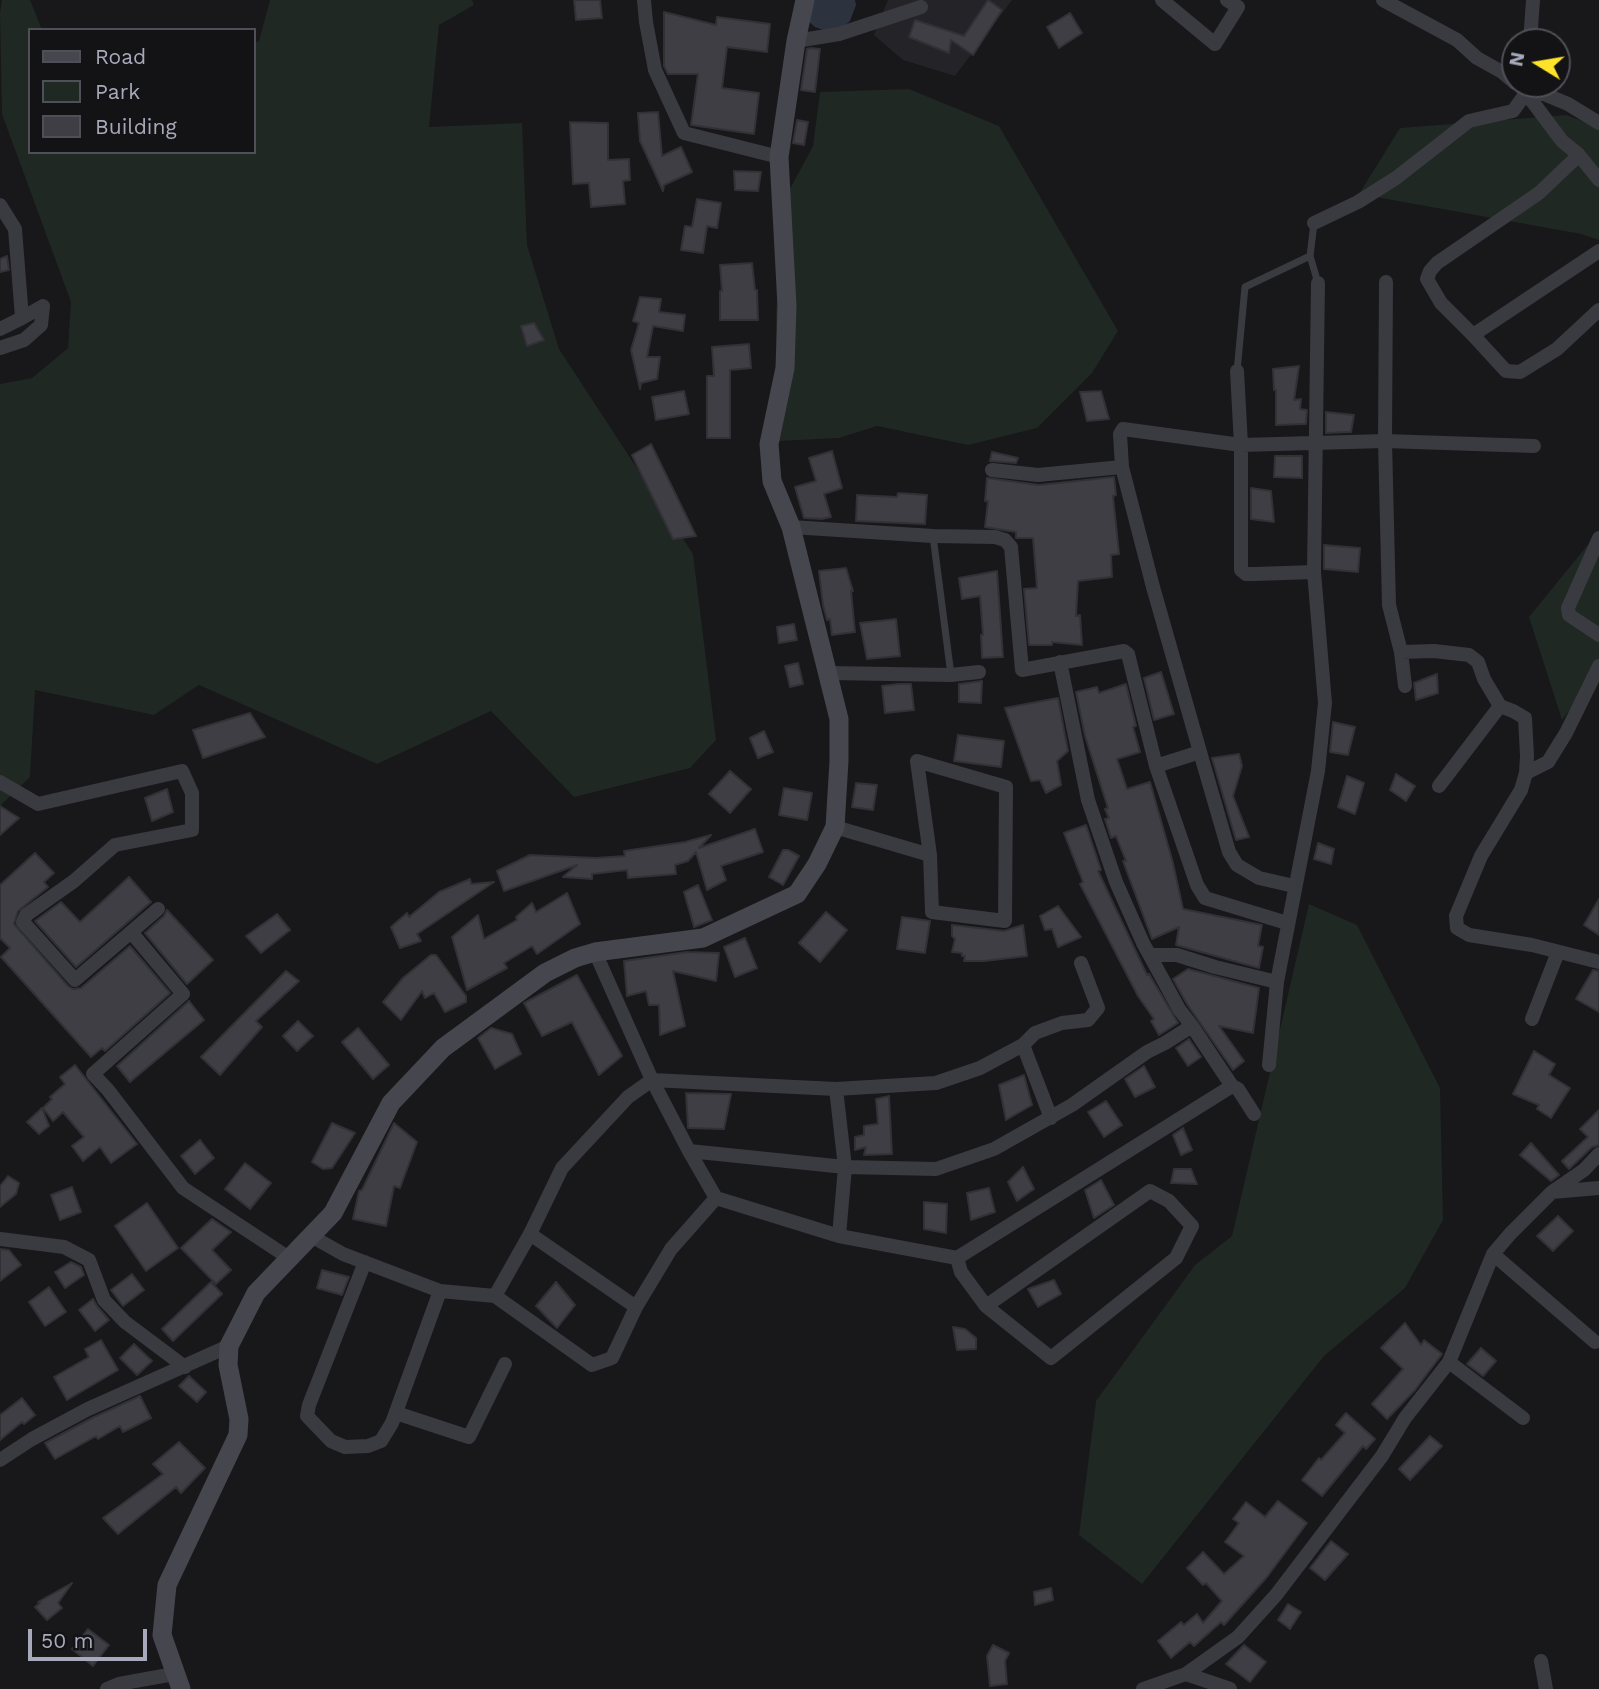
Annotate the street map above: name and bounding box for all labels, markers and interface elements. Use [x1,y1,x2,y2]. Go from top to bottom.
legend [28,28,256,154]
north arrow [1501,28,1571,98]
text: Road [95,44,146,69]
text: N [1504,50,1529,68]
text: Park [95,79,140,104]
text: Building [95,114,177,139]
scale bar [32,1616,150,1660]
text: 50 m [41,1628,93,1653]

